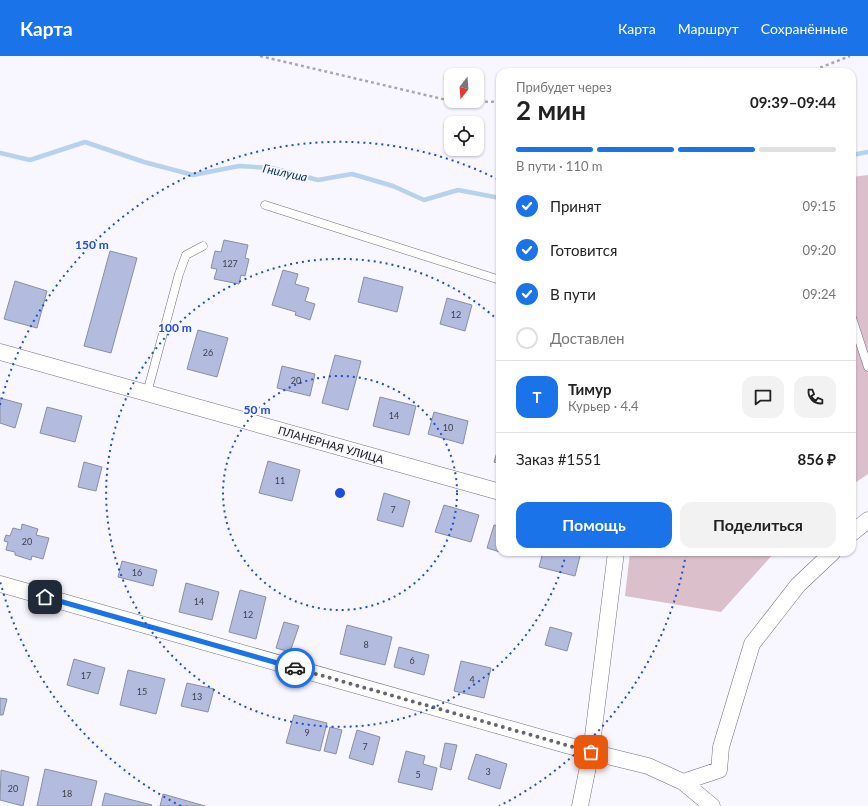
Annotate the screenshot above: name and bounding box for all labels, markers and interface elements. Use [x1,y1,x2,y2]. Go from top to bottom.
text: Карта [20,17,73,40]
text: Карта [618,20,656,37]
text: Маршрут [678,20,739,37]
text: Сохранённые [761,20,848,37]
north arrow [444,68,484,108]
map controls [444,68,484,156]
text: Прибудет через [516,79,612,95]
text: 09:39–09:44 [750,93,836,111]
text: 2 мин [516,94,586,126]
button: locate [444,116,484,156]
text: В пути · 110 m [516,158,602,174]
water label: Гнилуша [261,160,309,185]
icon: check [516,195,538,217]
text: Принят [550,197,601,215]
text: 09:15 [803,198,836,214]
text: 150 m [75,237,109,252]
icon: check [516,239,538,261]
text: Готовится [550,241,617,259]
text: 09:20 [803,242,836,258]
house number: 127 [222,258,238,269]
icon: check [516,283,538,305]
text: В пути [550,285,596,303]
text: 09:24 [803,286,836,302]
house number: 12 [451,309,461,320]
text: 100 m [158,320,192,335]
text: Доставлен [550,329,625,347]
house number: 26 [203,347,213,358]
house number: 20 [291,375,301,386]
button: chat [742,376,784,418]
button: phone [794,376,836,418]
text: Тимур [568,380,611,398]
text: Т [533,388,542,406]
text: Курьер · 4.4 [568,398,639,414]
text: 50 m [244,402,270,417]
house number: 14 [389,410,399,421]
house number: 10 [443,422,453,433]
street label: ПЛАНЕРНАЯ УЛИЦА [277,423,386,466]
text: Заказ #1551 [516,450,601,468]
text: 856 ₽ [798,450,836,468]
house number: 11 [275,475,285,486]
centre of rings [333,486,347,500]
button: Помощь [516,502,672,548]
button: Поделиться [680,502,836,548]
house number: 7 [390,504,396,515]
house number: 20 [22,536,32,547]
house number: 16 [132,567,142,578]
pin [28,580,62,614]
icon: home [34,586,56,608]
house number: 14 [194,596,204,607]
house number: 12 [243,609,253,620]
house number: 8 [363,639,369,650]
courier [275,648,315,688]
house number: 6 [409,655,415,666]
icon: car [284,657,306,679]
house number: 17 [81,670,91,681]
house number: 4 [469,674,475,685]
house number: 15 [137,686,147,697]
house number: 13 [192,691,202,702]
house number: 9 [304,727,310,738]
pin [574,735,608,769]
house number: 7 [362,741,368,752]
icon: bag [580,741,602,763]
house number: 3 [485,766,491,777]
house number: 5 [415,769,421,780]
house number: 20 [8,783,18,794]
house number: 18 [62,788,72,799]

